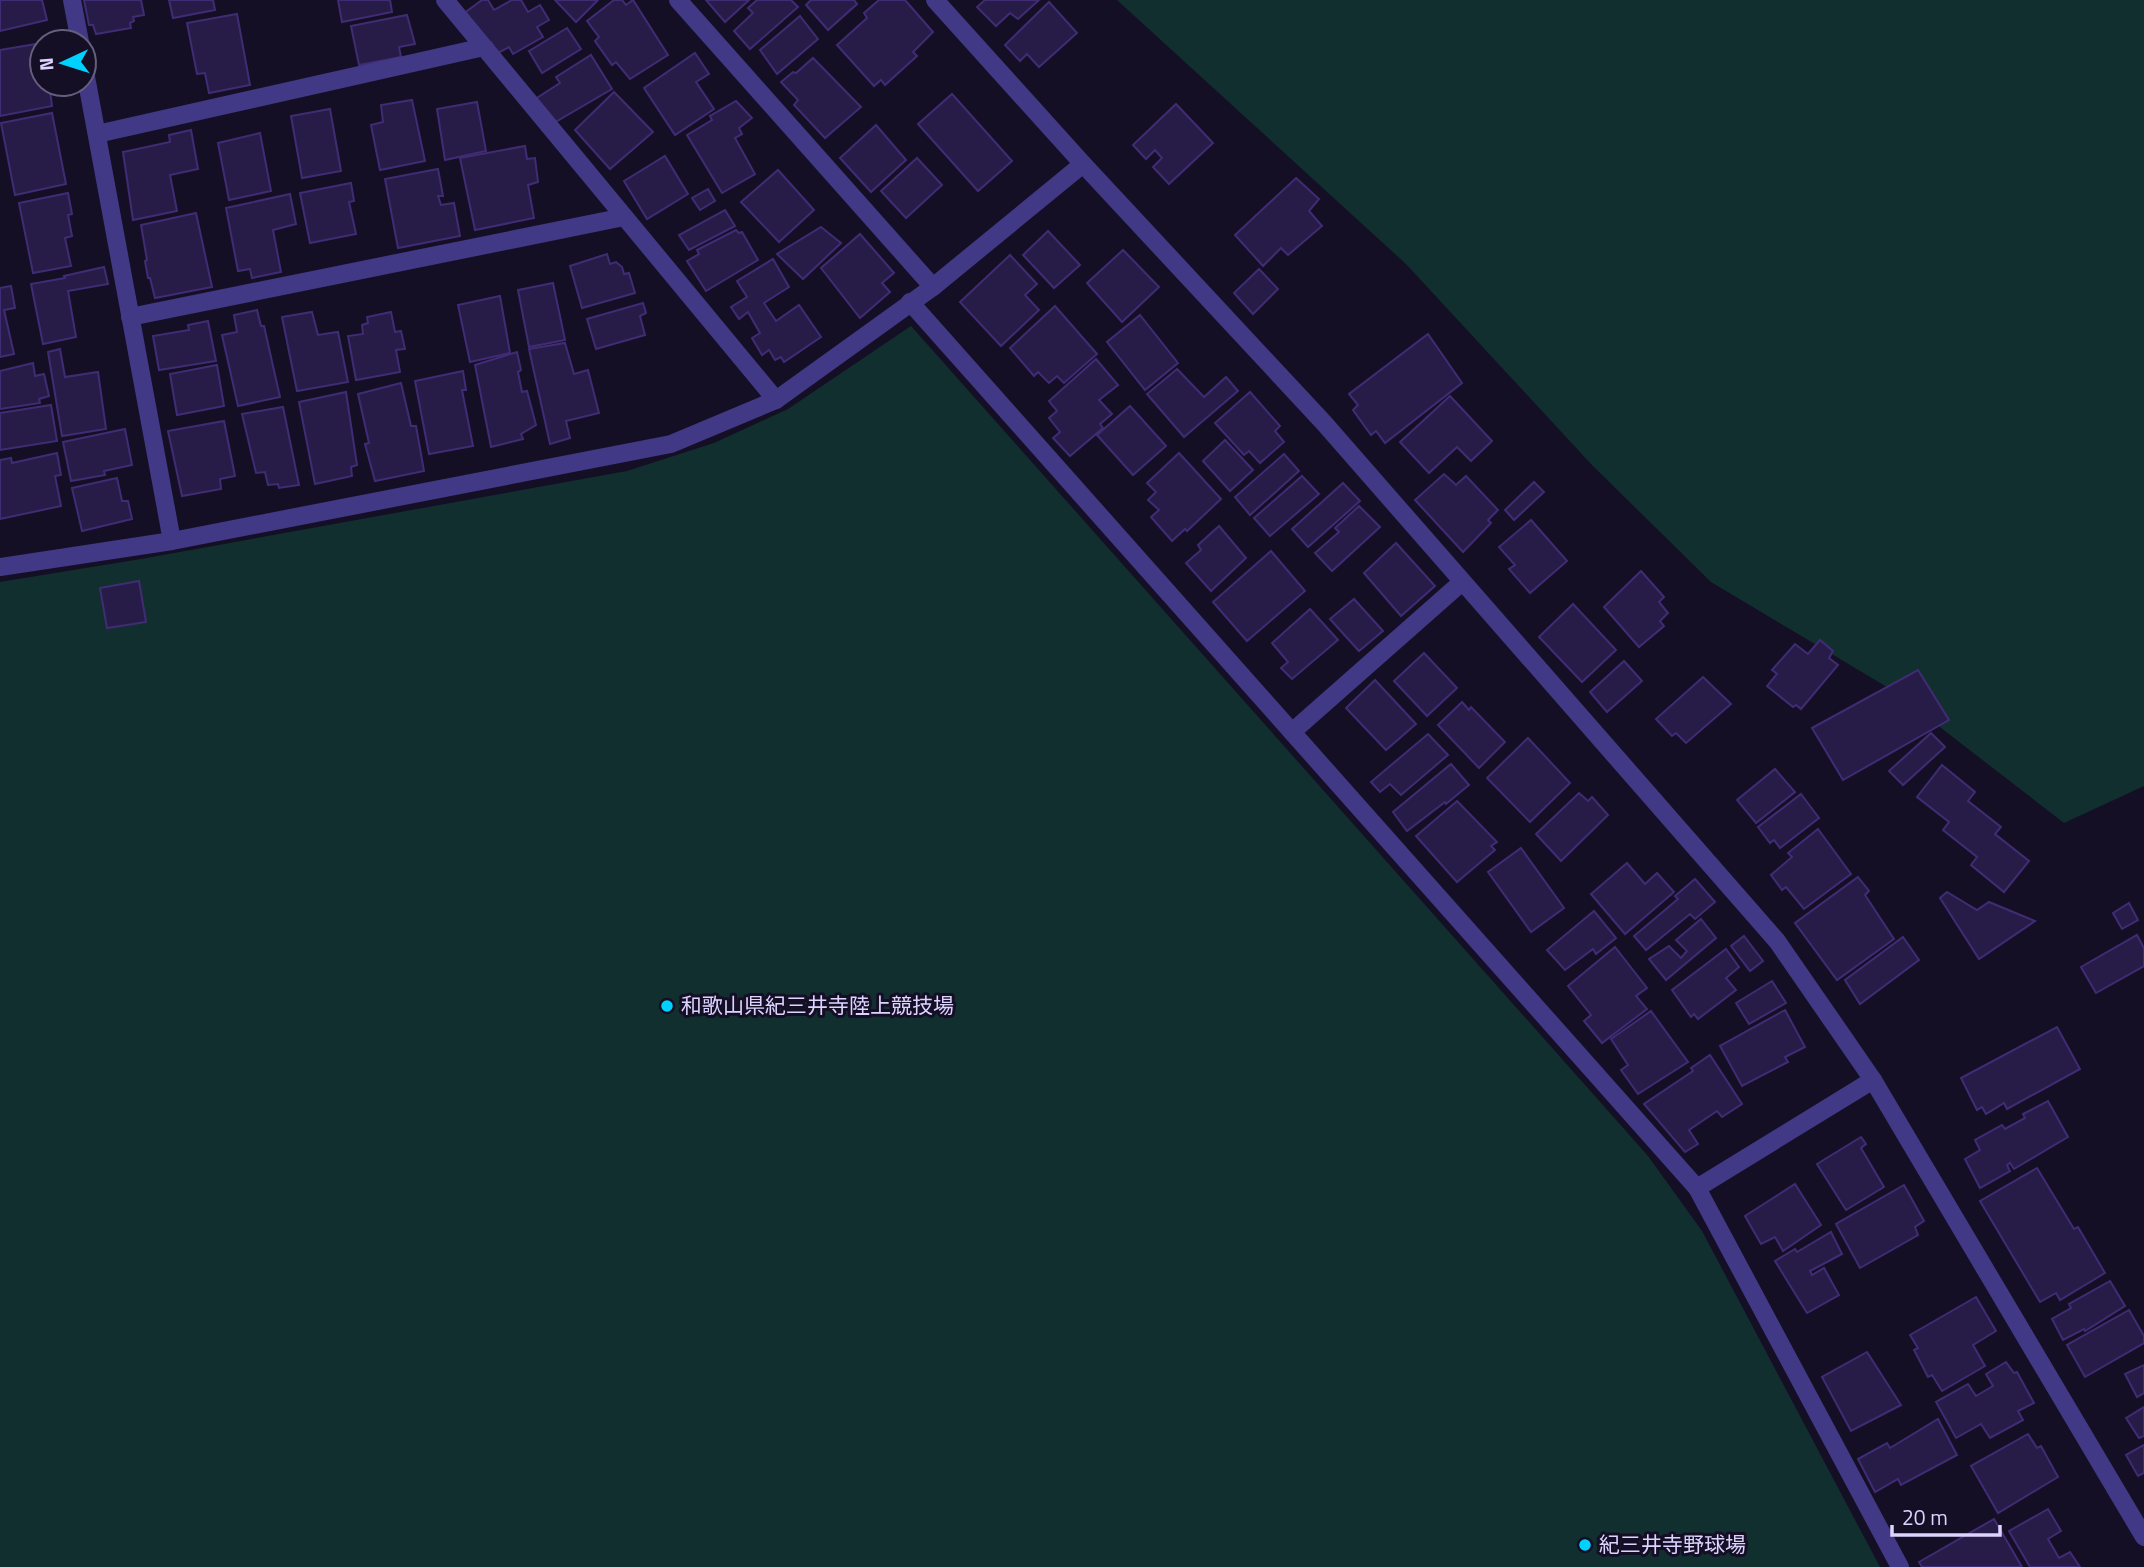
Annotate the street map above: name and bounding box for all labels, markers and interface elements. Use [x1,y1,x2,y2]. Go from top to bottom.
north arrow [28,28,98,98]
text: N [31,57,60,72]
place label: 和歌山県紀三井寺陸上競技場 [681,989,954,1021]
marker: 和歌山県紀三井寺陸上競技場 [659,998,675,1014]
scale bar [1892,1494,2000,1538]
text: 20 m [1902,1501,1948,1533]
place label: 紀三井寺野球場 [1599,1528,1746,1560]
marker: 紀三井寺野球場 [1577,1537,1593,1553]

